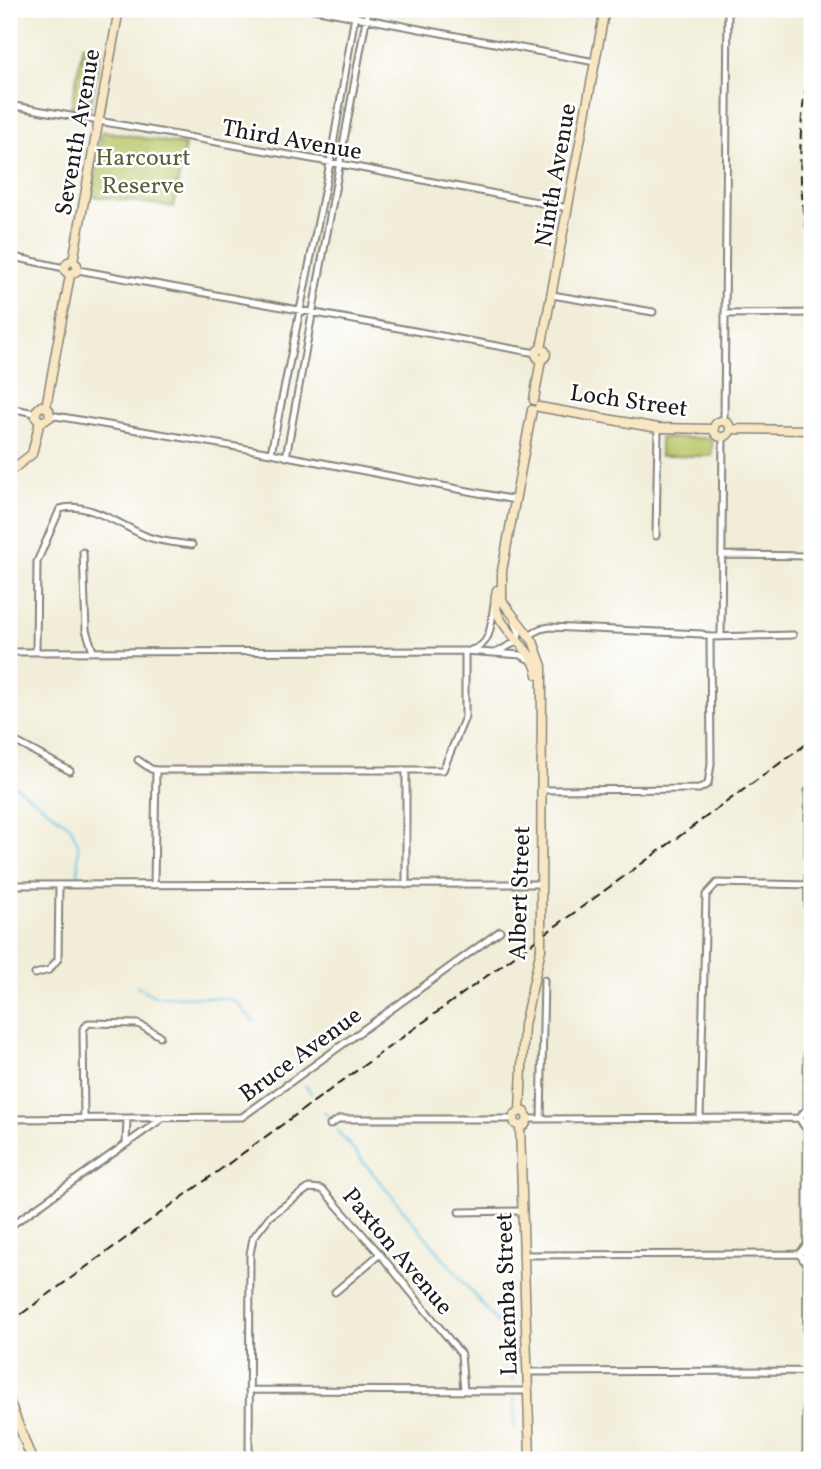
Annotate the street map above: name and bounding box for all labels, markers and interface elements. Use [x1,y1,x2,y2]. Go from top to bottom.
street label: Seventh Avenue [48,46,110,218]
street label: Ninth Avenue [528,101,586,250]
street label: Third Avenue [219,112,365,170]
park label: Harcourt Reserve [95,142,191,204]
street label: Loch Street [568,377,690,427]
street label: Albert Street [502,825,540,961]
street label: Bruce Avenue [233,1000,369,1112]
street label: Paxton Avenue [333,1181,460,1323]
street label: Lakemba Street [488,1212,528,1376]

